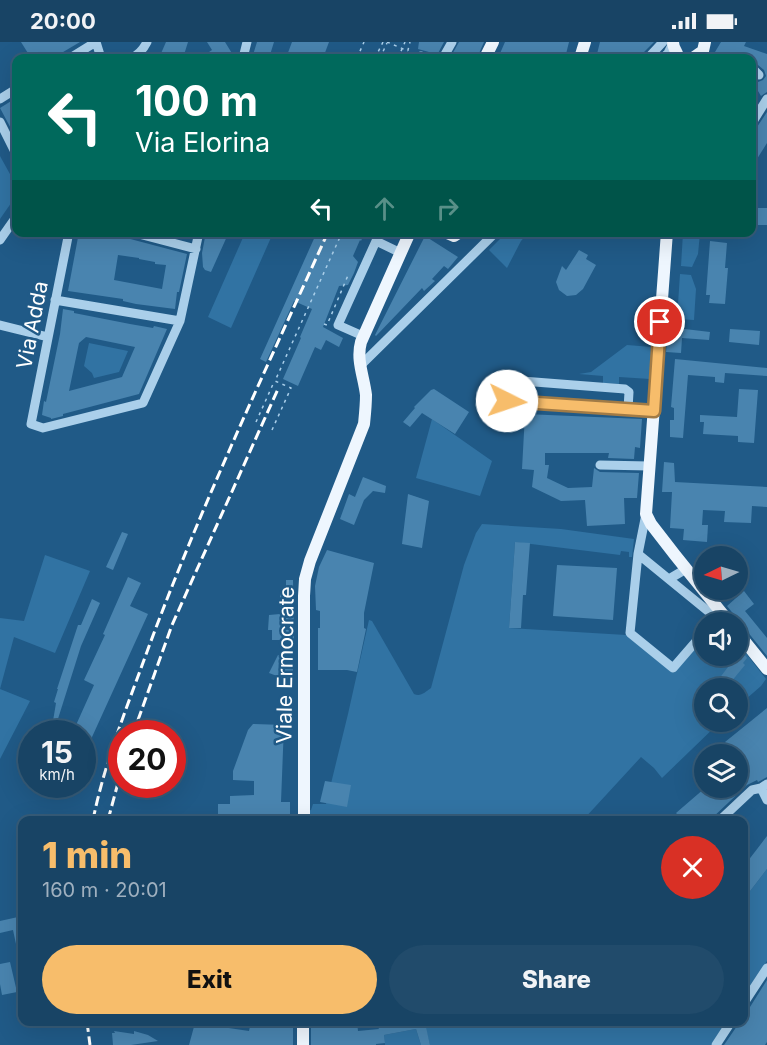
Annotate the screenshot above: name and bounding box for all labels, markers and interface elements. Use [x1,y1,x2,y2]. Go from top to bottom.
text: 20:00 [30,8,96,34]
text: 100 m [135,75,258,126]
icon: left [36,78,114,156]
text: Via Elorina [135,126,270,159]
icon: left [305,192,338,225]
icon: ahead [368,192,401,225]
icon: right [431,192,464,225]
street label: Via Adda [11,279,53,371]
pin [634,296,685,347]
icon: arrive [643,305,676,338]
position arrow [475,369,539,433]
north arrow [694,546,748,600]
map controls [694,546,748,798]
street label: Viale Ermocrate [271,586,299,744]
button: sound [694,612,748,666]
button: search [694,678,748,732]
speed limit sign: 20 [108,720,186,798]
text: 15 [41,734,73,770]
button: layers [694,744,748,798]
text: km/h [39,765,75,784]
text: 1 min [42,833,132,877]
button: close [661,836,724,899]
text: 160 m · 20:01 [42,878,167,902]
button: Exit [42,945,377,1014]
button: Share [389,945,724,1014]

